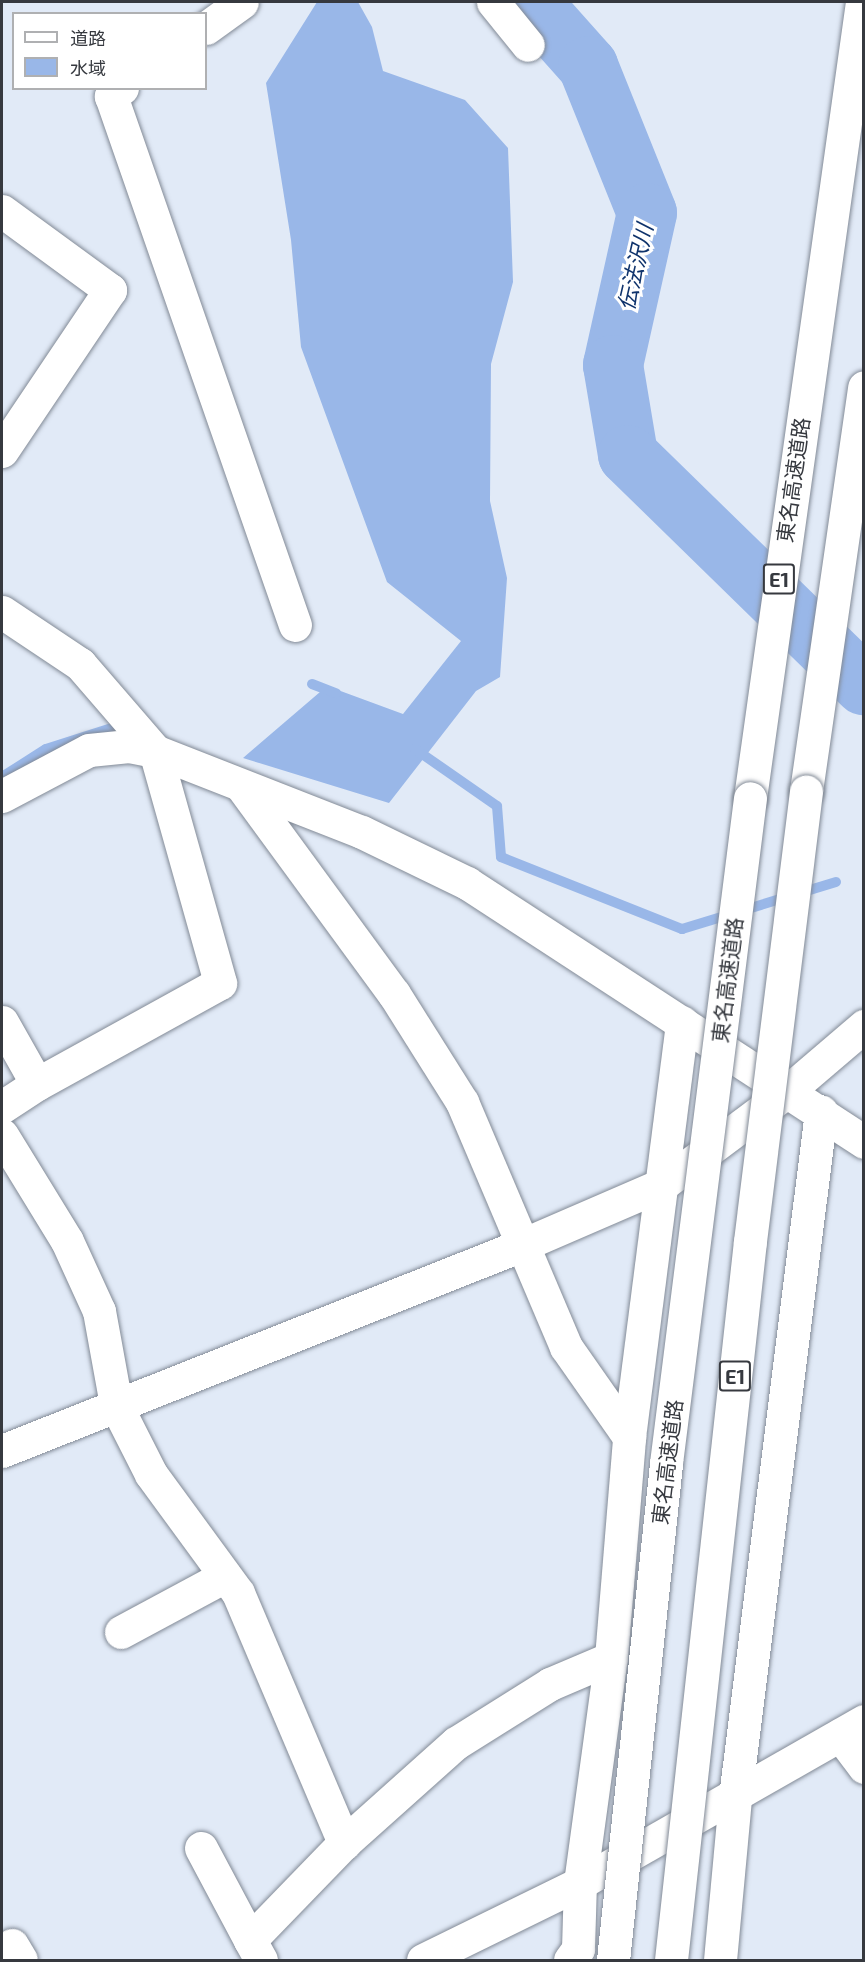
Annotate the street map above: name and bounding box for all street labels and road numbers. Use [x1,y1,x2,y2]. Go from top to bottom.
street label: 東名高速道路 [772,416,814,544]
road number: E1 [762,562,796,596]
street label: 東名高速道路 [707,916,747,1044]
road number: E1 [718,1359,752,1393]
street label: 東名高速道路 [647,1398,687,1526]

